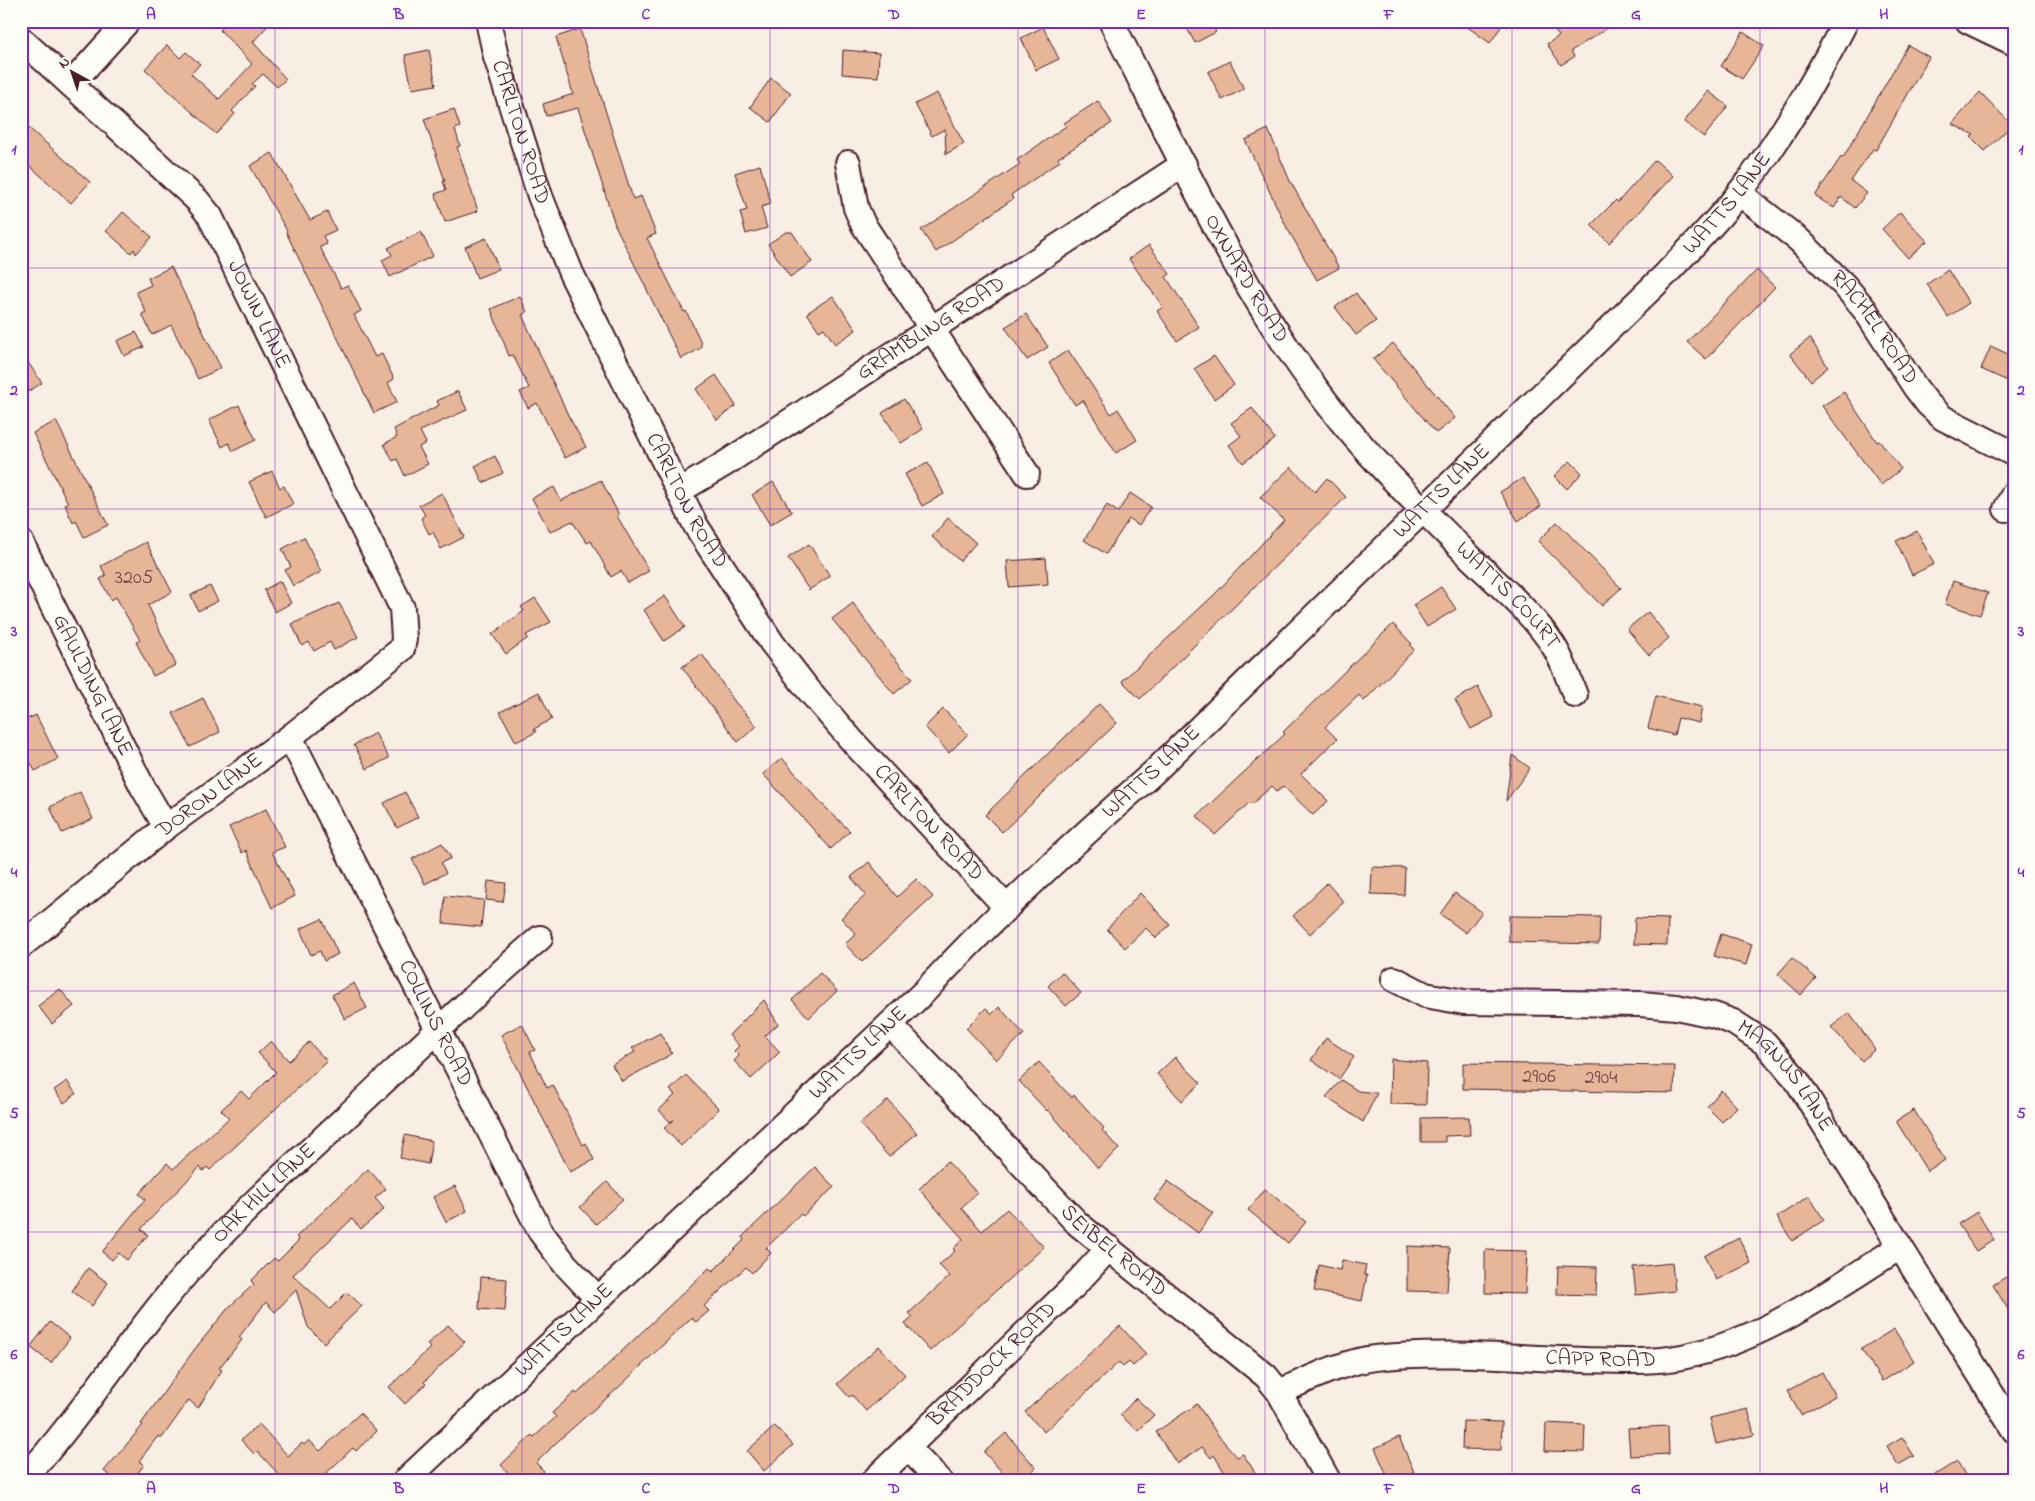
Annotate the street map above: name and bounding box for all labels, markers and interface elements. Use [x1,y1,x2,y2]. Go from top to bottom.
text: A [146,3,156,27]
text: B [393,3,405,27]
text: C [642,3,651,27]
text: D [887,3,900,27]
text: E [1136,3,1146,27]
text: F [1383,3,1395,27]
text: G [1631,3,1641,27]
text: H [1879,3,1889,27]
north arrow [48,48,98,98]
text: N [54,52,75,74]
street label: CARLTON ROAD [482,56,558,210]
text: 1 [11,138,17,162]
text: 1 [2018,138,2024,162]
street label: WATTS LANE [1676,146,1780,263]
street label: OXNARD ROAD [1195,208,1296,350]
street label: JOWIN LANE [218,255,299,375]
street label: RACHEL ROAD [1822,263,1926,391]
street label: GRAMBLING ROAD [851,269,1012,389]
text: 2 [9,379,18,403]
text: 2 [2016,379,2025,403]
street label: CARLTON ROAD [637,428,736,575]
street label: WATTS LANE [1386,437,1498,547]
street label: WATTS COURT [1447,534,1568,657]
house number: 3205 [115,564,153,593]
street label: GAULDING LANE [43,609,141,762]
text: 3 [10,620,18,644]
text: 3 [2017,620,2025,644]
street label: WATTS LANE [1095,718,1209,827]
street label: DORON LANE [149,745,270,847]
street label: CARLTON ROAD [866,757,991,889]
text: 4 [10,861,18,885]
text: 4 [2017,861,2025,885]
street label: COLLINS ROAD [389,954,480,1092]
street label: WATTS LANE [802,999,915,1108]
street label: MAGNUS LANE [1730,1012,1841,1138]
house number: 2906 [1522,1063,1556,1092]
house number: 2904 [1585,1064,1617,1093]
text: 5 [9,1102,19,1126]
text: 5 [2016,1102,2026,1126]
street label: OAK HILL LANE [205,1136,324,1252]
street label: SEIBEL ROAD [1052,1198,1174,1306]
street label: WATTS LANE [508,1276,621,1385]
street label: BRADDOCK ROAD [920,1295,1064,1436]
street label: CAPP ROAD [1545,1342,1657,1377]
text: 6 [9,1343,18,1367]
text: 6 [2016,1343,2025,1367]
text: A [146,1477,156,1501]
text: B [393,1477,405,1501]
text: C [642,1477,651,1501]
text: D [887,1477,900,1501]
text: E [1136,1477,1146,1501]
text: F [1383,1477,1395,1501]
text: G [1631,1477,1641,1501]
text: H [1879,1477,1889,1501]

